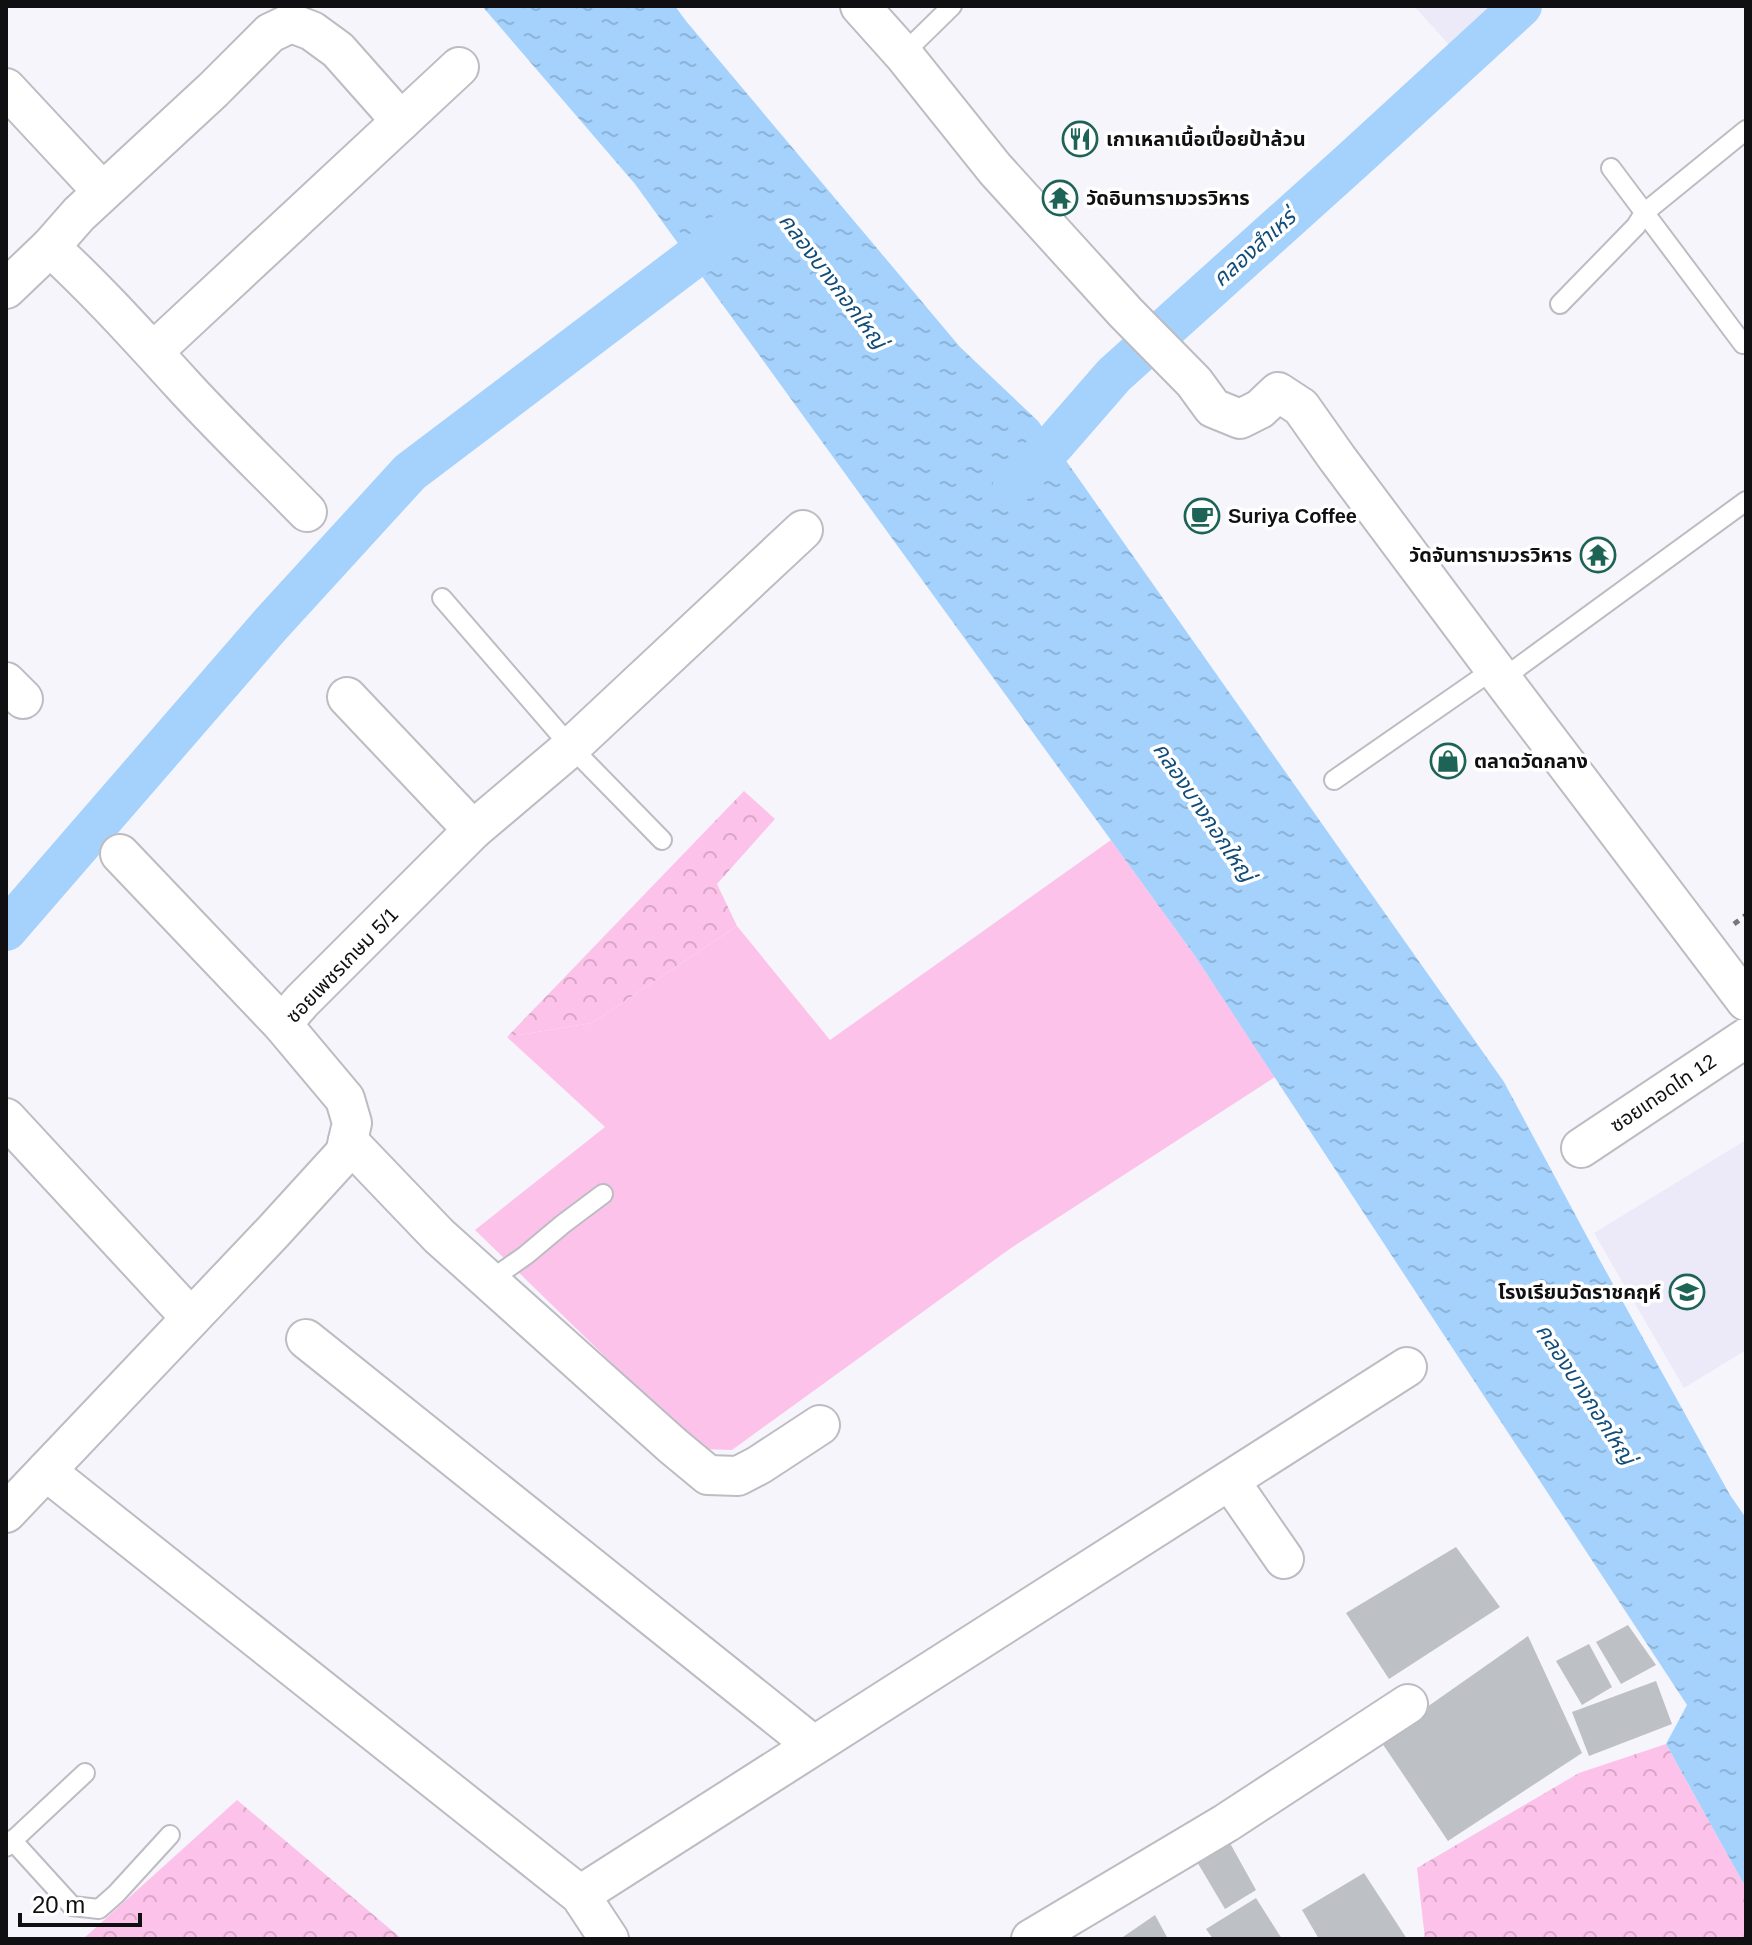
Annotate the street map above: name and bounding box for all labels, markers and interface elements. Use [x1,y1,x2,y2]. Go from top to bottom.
restaurant icon: เกาเหลาเนื้อเปื่อยป้าล้วน [1061,120,1099,158]
place label: เกาเหลาเนื้อเปื่อยป้าล้วน [1106,125,1306,150]
temple icon: วัดอินทารามวรวิหาร [1041,179,1079,217]
place label: วัดอินทารามวรวิหาร [1086,187,1250,209]
water label: คลองสำเหร่ [1208,202,1303,291]
water label: คลองบางกอกใหญ่ [774,208,894,356]
cafe icon: Suriya Coffee [1183,497,1221,535]
place label: Suriya Coffee [1228,505,1357,527]
temple icon: วัดจันทารามวรวิหาร [1579,536,1617,574]
place label: วัดจันทารามวรวิหาร [1409,544,1572,566]
water label: คลองบางกอกใหญ่ [1148,738,1262,889]
shop icon: ตลาดวัดกลาง [1429,742,1467,780]
place label: ตลาดวัดกลาง [1474,750,1588,772]
street label: ซอยเพชรเกษม 5/1 [282,903,402,1027]
street label: ซอยเทอดไท 12 [1606,1050,1720,1136]
school or university icon: โรงเรียนวัดราชคฤห์ [1668,1273,1706,1311]
place label: โรงเรียนวัดราชคฤห์ [1498,1281,1661,1303]
water label: คลองบางกอกใหญ่ [1531,1319,1642,1472]
scale bar [20,1877,140,1927]
text: 20 m [32,1891,85,1918]

